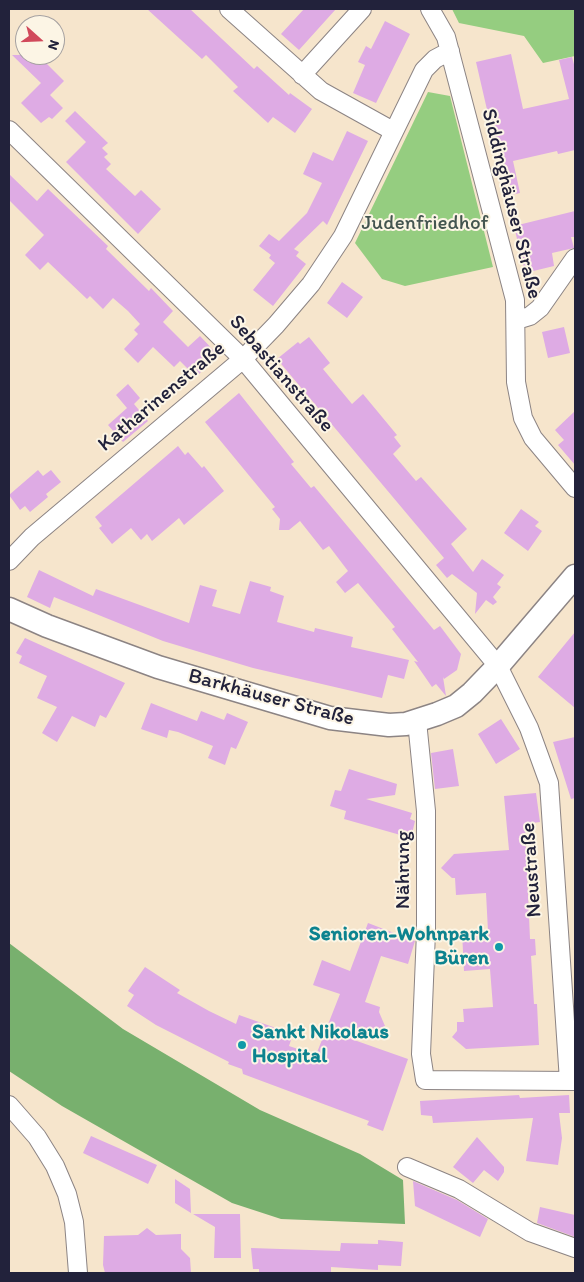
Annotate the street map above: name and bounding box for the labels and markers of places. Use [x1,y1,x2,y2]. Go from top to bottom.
place label: Senioren-Wohnpark Büren [309,922,489,972]
marker: Senioren-Wohnpark Büren [493,941,505,953]
place label: Sankt Nikolaus Hospital [252,1020,389,1070]
marker: Sankt Nikolaus Hospital [236,1039,248,1051]

